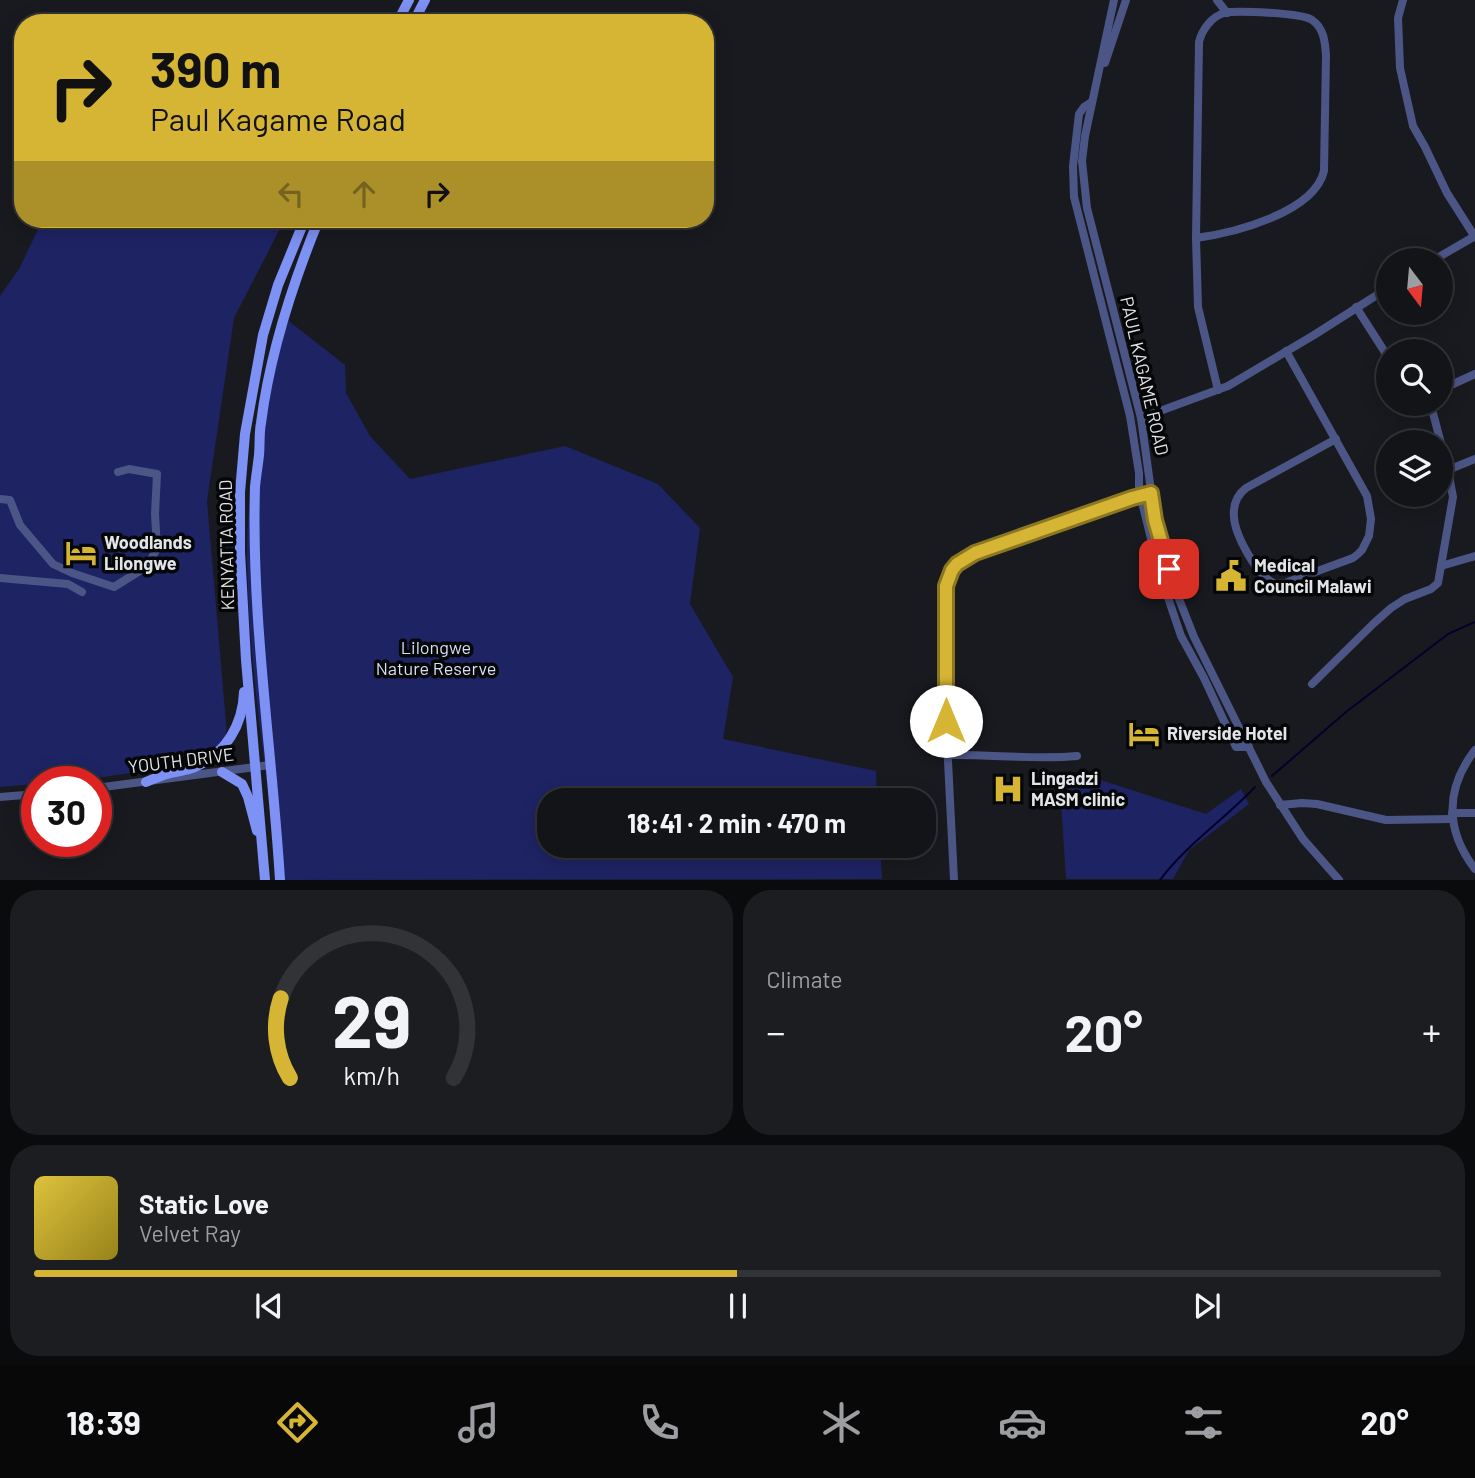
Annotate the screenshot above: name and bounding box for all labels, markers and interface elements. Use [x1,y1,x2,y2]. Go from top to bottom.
text: 390 m [150,39,281,98]
icon: right [35,42,126,133]
text: Paul Kagame Road [150,99,406,137]
icon: left [272,175,310,213]
icon: ahead [345,175,383,213]
icon: right [418,175,456,213]
north arrow [1376,248,1452,326]
map controls [1376,248,1453,507]
street label: PAUL KAGAME ROAD [1116,294,1174,457]
button: search [1376,339,1453,416]
button: layers [1376,430,1453,507]
street label: KENYATTA ROAD [214,479,238,611]
place label: Woodlands Lilongwe [104,531,192,574]
hotel icon: Woodlands Lilongwe [64,536,98,570]
pin [1139,539,1199,599]
icon: arrive [1150,550,1188,588]
place label: Medical Council Malawi [1254,554,1372,597]
public building icon: Medical Council Malawi [1214,559,1248,593]
park label: Lilongwe Nature Reserve [376,636,496,679]
position arrow [909,684,983,758]
hotel icon: Riverside Hotel [1127,717,1161,751]
place label: Riverside Hotel [1167,722,1287,744]
street label: YOUTH DRIVE [127,743,235,777]
speed limit sign: 30 [21,766,112,857]
place label: Lingadzi MASM clinic [1031,767,1125,810]
hospital icon: Lingadzi MASM clinic [991,772,1025,806]
text: 18:41 · 2 min · 470 m [627,807,846,838]
text: Climate [767,965,843,993]
text: 29 [332,976,411,1064]
text: 20° [1065,1000,1143,1062]
text: − [767,1008,786,1054]
text: + [1422,1008,1441,1054]
text: km/h [343,1060,400,1090]
text: Static Love [139,1188,269,1219]
text: Velvet Ray [139,1219,241,1247]
icon: previous [250,1287,288,1325]
icon: pause [719,1287,757,1325]
icon: next [1188,1287,1226,1325]
icon: directions [273,1398,322,1447]
icon: music [454,1398,503,1447]
icon: phone [635,1398,684,1447]
icon: climate [817,1398,866,1447]
icon: car [998,1398,1047,1447]
icon: filters [1179,1398,1228,1447]
text: 18:39 [66,1403,141,1441]
text: 20° [1361,1403,1409,1441]

